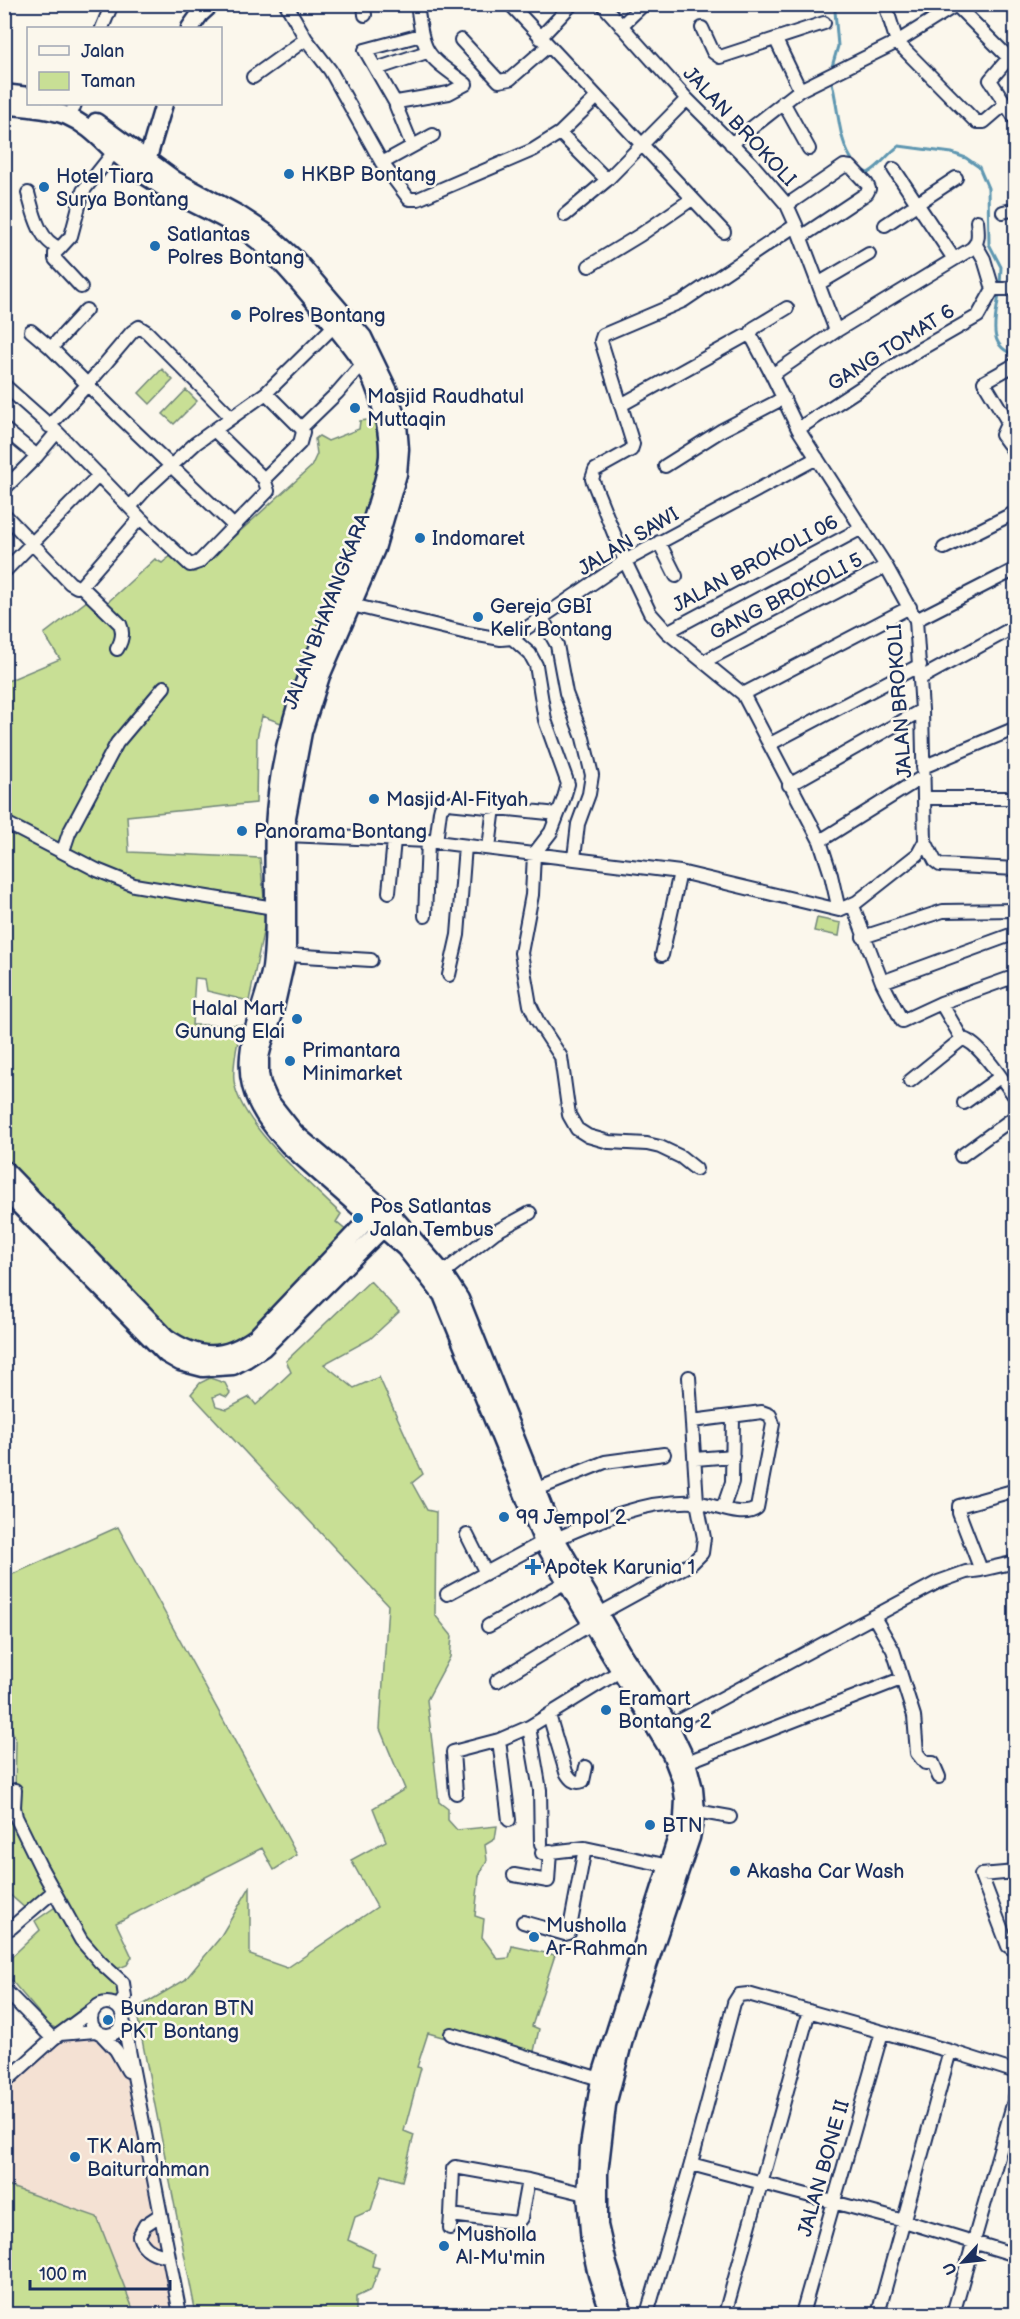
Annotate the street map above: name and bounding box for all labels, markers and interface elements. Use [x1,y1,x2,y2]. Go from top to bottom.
legend [27,27,222,105]
text: Jalan [81,41,124,62]
street label: JALAN BROKOLI [678,62,801,191]
text: Taman [81,71,135,92]
place label: HKBP Bontang [301,163,436,187]
place label: Hotel Tiara Surya Bontang [56,165,189,212]
marker: HKBP Bontang [282,167,296,181]
marker: Hotel Tiara Surya Bontang [37,180,51,194]
place label: Satlantas Polres Bontang [167,223,305,270]
marker: Satlantas Polres Bontang [148,239,162,253]
street label: GANG TOMAT 6 [824,299,959,396]
place label: Polres Bontang [248,304,386,328]
marker: Polres Bontang [229,308,243,322]
place label: Masjid Raudhatul Muttaqin [367,385,524,432]
marker: Masjid Raudhatul Muttaqin [348,401,362,415]
street label: JALAN SAWI [574,502,683,581]
street label: JALAN BHAYANGKARA [278,509,376,713]
street label: JALAN BROKOLI 06 [669,510,842,618]
place label: Indomaret [432,527,525,551]
marker: Indomaret [413,531,427,545]
street label: GANG BROKOLI 5 [706,548,867,646]
place label: Gereja GBI Kelir Bontang [490,595,612,642]
marker: Gereja GBI Kelir Bontang [471,610,485,624]
street label: JALAN BROKOLI [883,623,917,779]
place label: Masjid Al-Fityah [386,788,528,812]
marker: Masjid Al-Fityah [367,792,381,806]
place label: Panorama Bontang [254,820,427,844]
marker: Panorama Bontang [235,824,249,838]
place label: Halal Mart Gunung Elai [175,997,285,1044]
marker: Halal Mart Gunung Elai [290,1012,304,1026]
place label: Primantara Minimarket [302,1039,402,1086]
marker: Primantara Minimarket [283,1054,297,1068]
place label: Pos Satlantas Jalan Tembus [370,1195,494,1242]
marker: Pos Satlantas Jalan Tembus [351,1211,365,1225]
place label: 99 Jempol 2 [516,1506,627,1530]
marker: 99 Jempol 2 [497,1510,511,1524]
place label: Apotek Karunia 1 [545,1556,695,1580]
marker: Apotek Karunia 1 [526,1560,540,1574]
place label: Eramart Bontang 2 [618,1687,711,1734]
marker: Eramart Bontang 2 [599,1703,613,1717]
place label: BTN [662,1814,703,1838]
marker: BTN [643,1818,657,1832]
place label: Akasha Car Wash [747,1860,904,1884]
marker: Akasha Car Wash [728,1864,742,1878]
place label: Musholla Ar-Rahman [546,1914,648,1961]
marker: Musholla Ar-Rahman [527,1930,541,1944]
place label: Bundaran BTN PKT Bontang [120,1997,254,2044]
marker: Bundaran BTN PKT Bontang [101,2013,115,2027]
street label: JALAN BONE II [793,2097,855,2239]
place label: TK Alam Baiturrahman [87,2135,209,2182]
marker: TK Alam Baiturrahman [68,2150,82,2164]
place label: Musholla Al-Mu'min [456,2223,545,2270]
north arrow [933,2232,993,2292]
marker: Musholla Al-Mu'min [437,2239,451,2253]
scale bar [30,2253,170,2291]
text: U [940,2259,962,2278]
text: 100 m [39,2264,87,2285]

